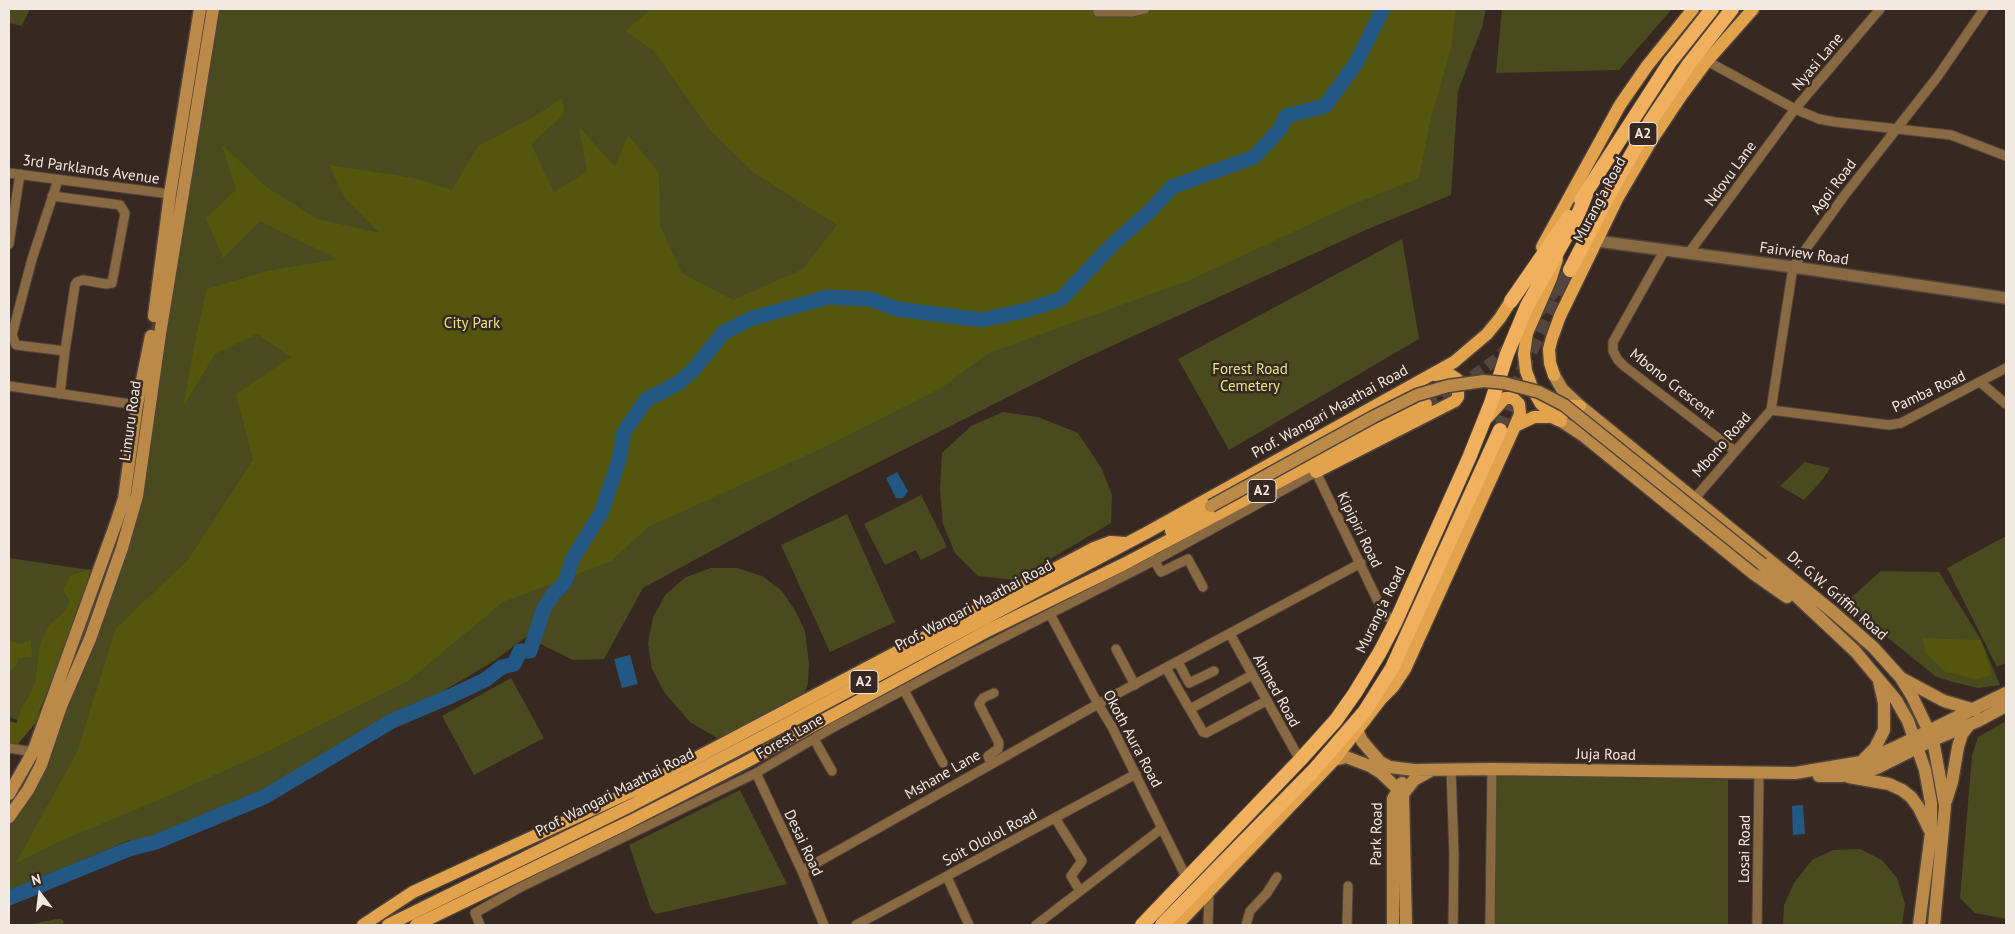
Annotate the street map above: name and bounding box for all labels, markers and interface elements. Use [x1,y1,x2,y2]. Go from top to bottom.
street label: Nyasi Lane [1789,30,1847,94]
road number: A2 [1629,122,1657,146]
street label: Ndovu Lane [1701,138,1761,210]
street label: 3rd Parklands Avenue [21,151,161,189]
street label: Murang'a Road [1570,154,1630,246]
street label: Agoi Road [1807,156,1861,218]
street label: Fairview Road [1758,239,1850,269]
park label: City Park [444,315,500,333]
street label: Mbono Crescent [1626,345,1718,423]
park label: Forest Road Cemetery [1212,361,1288,396]
street label: Prof. Wangari Maathai Road [1249,362,1411,462]
street label: Pamba Road [1889,367,1969,417]
street label: Limuru Road [116,380,146,462]
street label: Mbono Road [1689,409,1755,481]
road number: A2 [1248,480,1276,502]
street label: Kipipiri Road [1333,489,1385,571]
street label: Dr. G.W. Griffin Road [1783,548,1891,644]
street label: Prof. Wangari Maathai Road [892,557,1056,655]
street label: Murang'a Road [1352,564,1410,656]
street label: Ahmed Road [1249,651,1303,731]
road number: A2 [850,670,878,694]
street label: Okoth Aura Road [1099,687,1165,791]
street label: Forest Lane [753,711,827,763]
street label: Prof. Wangari Maathai Road [533,745,697,841]
street label: Juja Road [1576,745,1636,765]
street label: Mshane Lane [902,746,984,804]
street label: Park Road [1367,802,1387,866]
street label: Soit Ololol Road [940,806,1040,870]
street label: Desai Road [780,807,826,879]
street label: Losai Road [1735,815,1755,883]
north arrow [15,869,65,919]
text: N [29,870,43,889]

